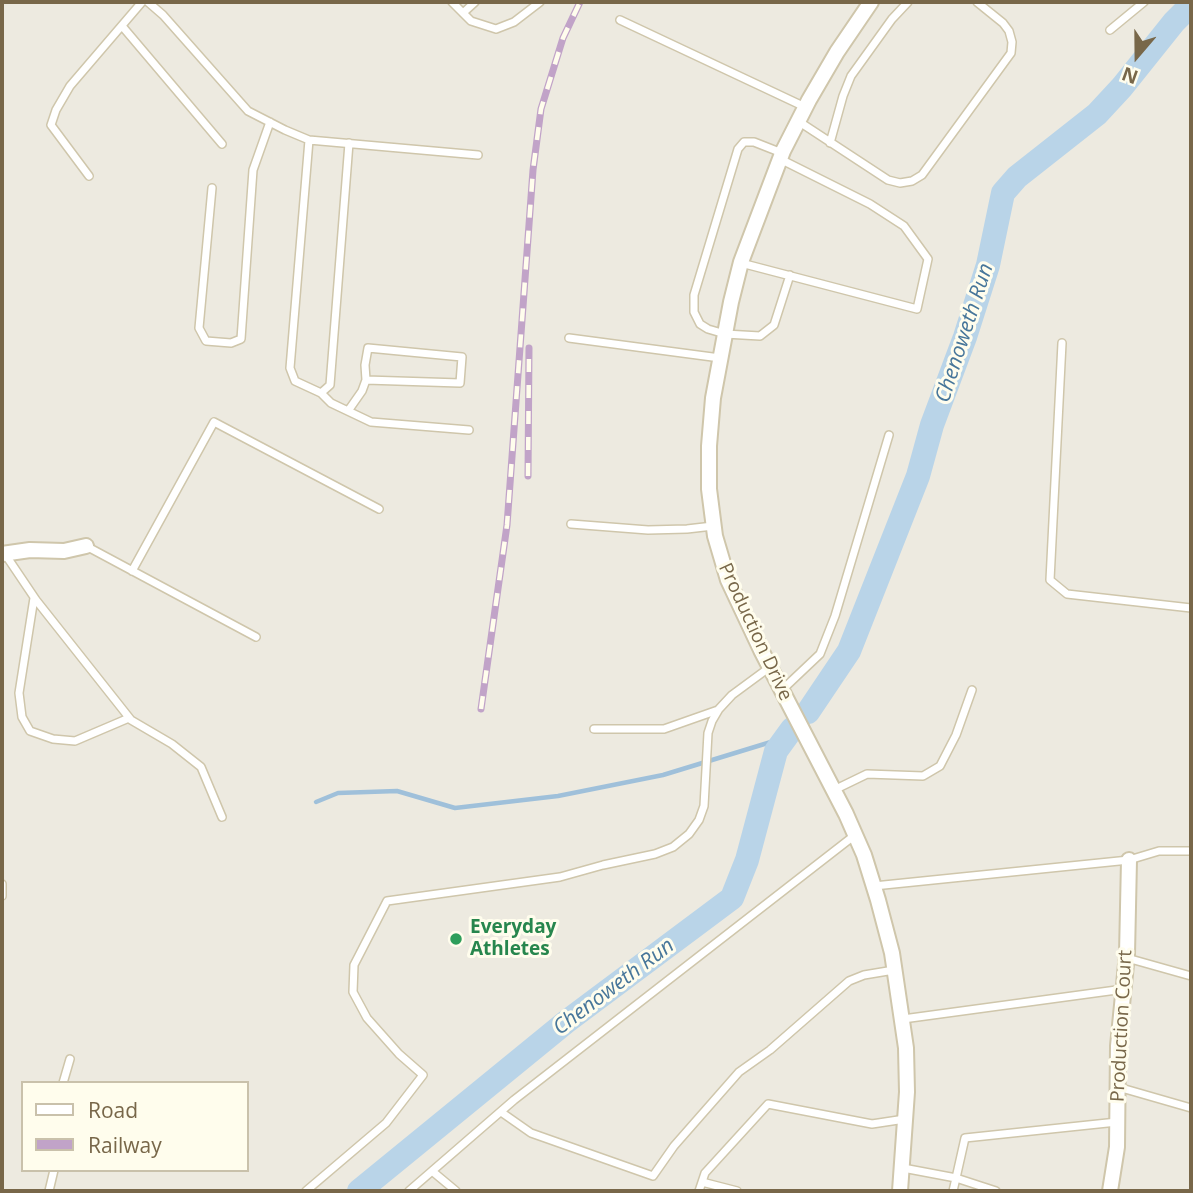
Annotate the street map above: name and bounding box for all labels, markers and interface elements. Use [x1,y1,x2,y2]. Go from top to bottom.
north arrow [1102,21,1172,91]
text: N [1118,61,1142,91]
water label: Chenoweth Run [931,260,999,406]
street label: Production Drive [713,560,797,704]
place label: Everyday Athletes [470,917,556,961]
marker: Everyday Athletes [448,931,464,947]
water label: Chenoweth Run [549,933,679,1041]
street label: Production Court [1107,949,1137,1103]
legend [21,1081,248,1172]
text: Road [88,1096,138,1124]
text: Railway [88,1131,162,1159]

